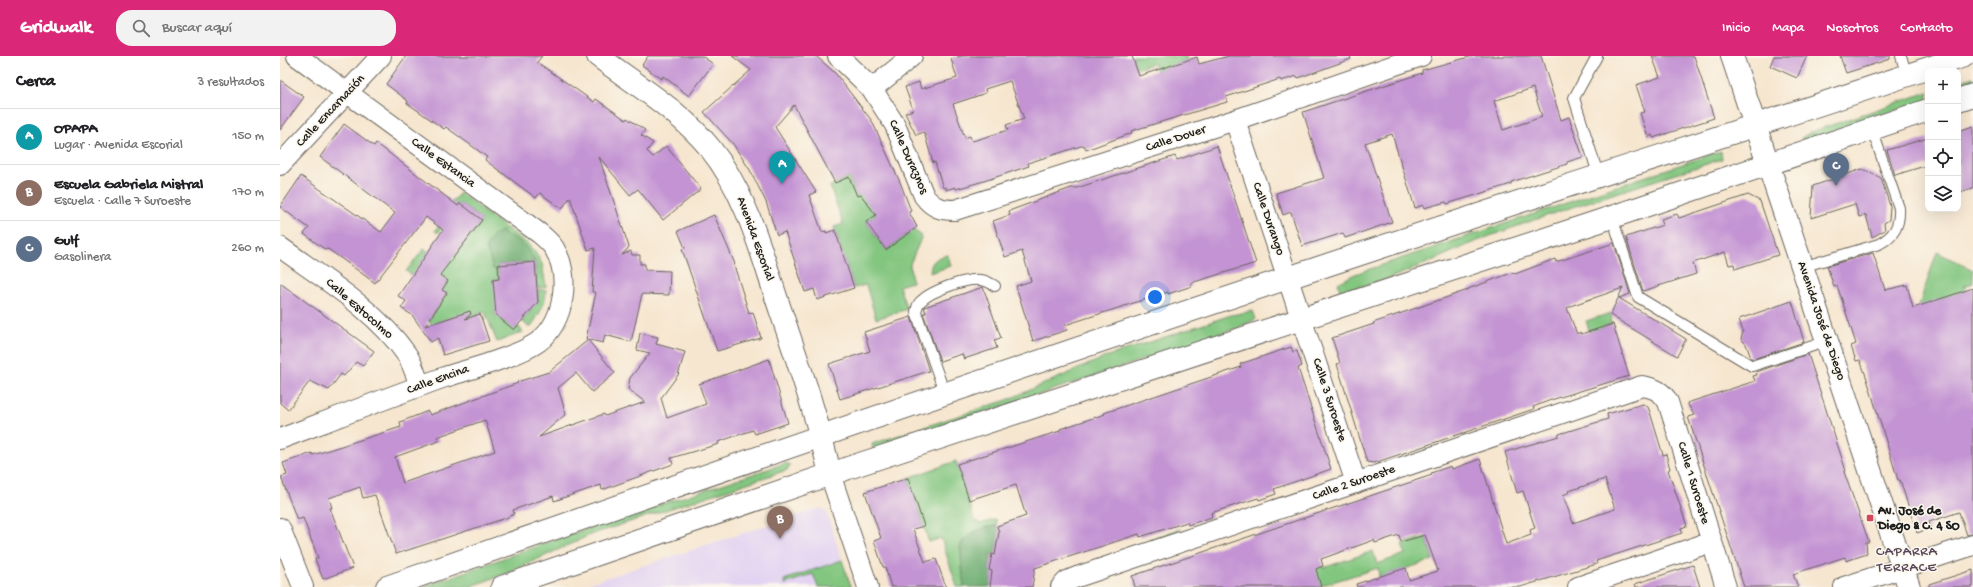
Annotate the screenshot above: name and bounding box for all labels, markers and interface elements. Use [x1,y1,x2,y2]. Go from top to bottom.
search box [116,10,396,46]
text: Gridwalk [20,17,92,40]
icon: search [130,17,152,39]
text: Buscar aquí [162,19,232,37]
text: Inicio [1722,20,1750,37]
text: Mapa [1772,20,1804,37]
text: Nosotros [1826,20,1878,37]
text: Contacto [1900,20,1953,37]
map controls [1925,68,1961,212]
button: + [1925,68,1961,104]
street label: Calle Encarnación [294,71,369,150]
text: Cerca [16,72,55,92]
text: 3 resultados [197,75,264,90]
button: − [1925,104,1961,140]
street label: Calle Duraznos [885,118,932,198]
text: OPAPA [54,120,97,138]
street label: Calle Dover [1144,122,1209,156]
text: A [25,129,33,144]
text: 150 m [232,129,264,144]
street label: Calle Estancia [408,135,479,192]
text: Lugar · Avenida Escorial [54,138,183,153]
button: locate [1925,140,1961,176]
pin: A [769,151,795,184]
pin: C [1823,153,1849,186]
text: Escuela Gabriela Mistral [54,176,203,194]
button: layers [1925,176,1961,212]
street label: Calle Durango [1248,180,1288,258]
text: B [26,185,32,200]
text: 170 m [232,185,264,200]
text: Escuela · Calle 7 Suroeste [54,194,191,209]
street label: Avenida Escorial [733,195,777,283]
text: Gulf [54,232,78,250]
text: C [25,241,33,256]
text: 260 m [231,241,264,256]
text: Gasolinera [54,250,111,265]
street label: Avenida José de Diego [1794,260,1848,383]
street label: Calle Estocolmo [322,276,396,343]
your location [1145,287,1165,307]
street label: Calle 3 Suroeste [1308,356,1350,444]
street label: Calle Encina [405,362,472,398]
street label: Calle 1 Suroeste [1673,440,1713,526]
street label: Calle 2 Suroeste [1311,462,1397,504]
place label: Av. José de Diego & C. 4 SO [1877,504,1960,534]
pin: B [767,506,793,539]
marker: Av. José de Diego & C. 4 SO [1865,513,1875,523]
district label: CAPARRA TERRACE [1876,544,1938,577]

